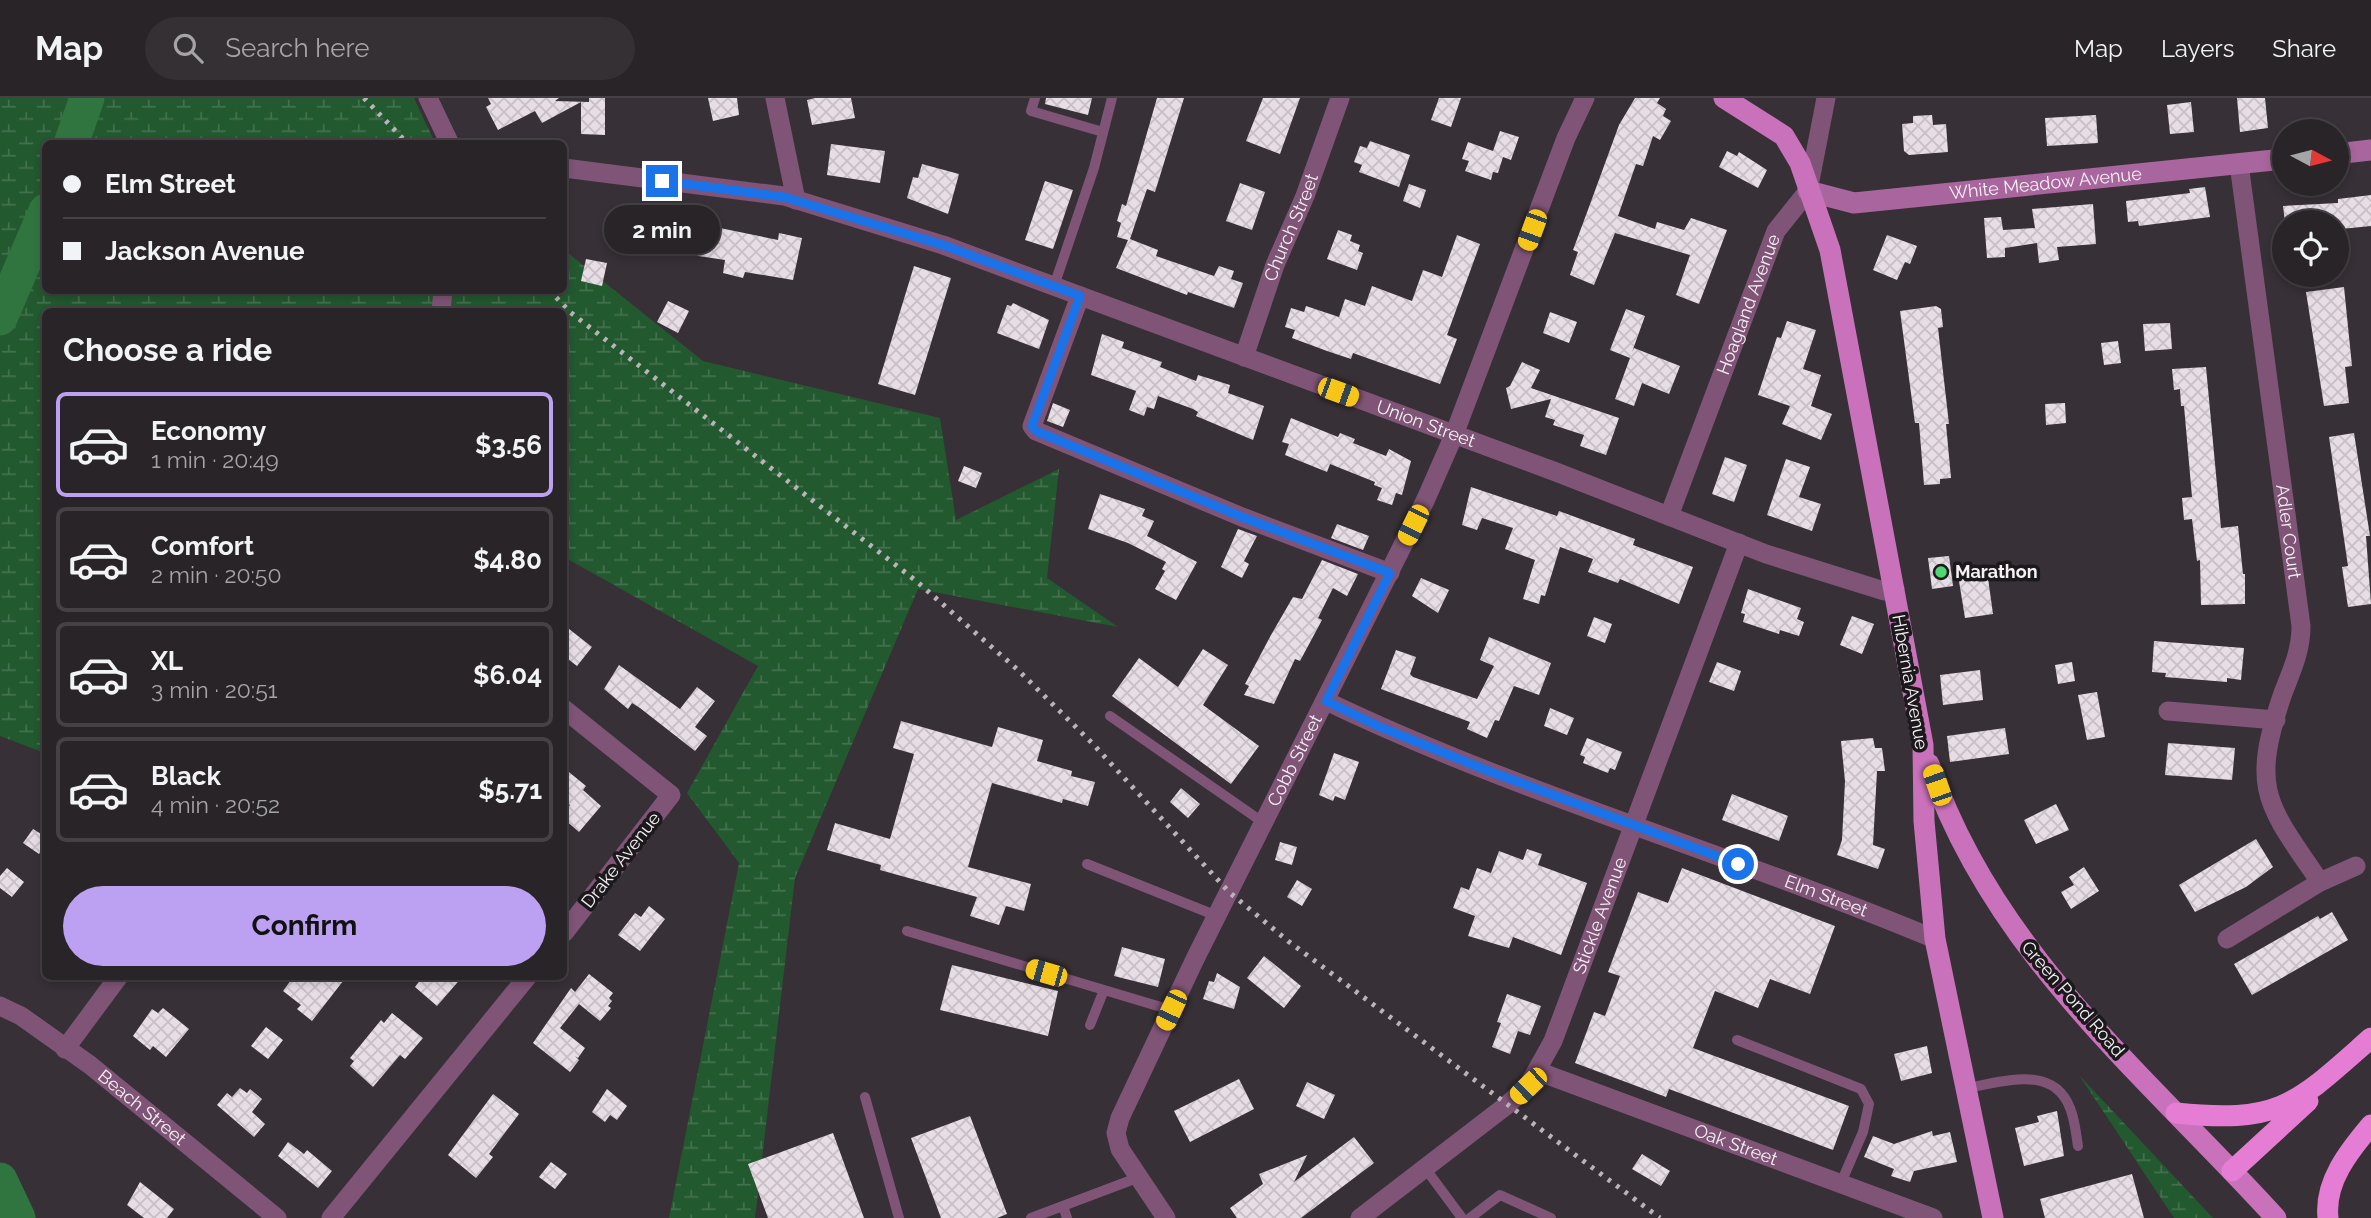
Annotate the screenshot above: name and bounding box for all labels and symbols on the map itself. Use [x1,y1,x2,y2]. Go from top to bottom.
north arrow [2272,119,2348,196]
street label: White Meadow Avenue [1948,163,2143,203]
route end [646,165,678,197]
street label: Church Street [1259,171,1322,284]
callout: 2 min [604,206,720,254]
car [1515,207,1550,253]
street label: Hoagland Avenue [1712,231,1784,377]
car [1315,375,1362,409]
street label: Union Street [1374,395,1478,451]
street label: Adler Court [2272,483,2306,580]
car [1395,502,1432,548]
place label: Marathon [1955,561,2038,582]
marker: Marathon [1933,564,1949,580]
street label: Hibernia Avenue [1888,613,1933,751]
street label: Cobb Street [1263,711,1326,809]
car [1921,762,1954,808]
street label: Drake Avenue [577,807,665,912]
route start [1722,848,1754,880]
street label: Stickle Avenue [1568,854,1631,977]
street label: Elm Street [1782,870,1871,921]
street label: Green Pond Road [2017,937,2129,1061]
car [1023,957,1070,989]
car [1153,987,1190,1033]
car [1506,1064,1551,1108]
street label: Beach Street [94,1065,190,1149]
street label: Oak Street [1691,1119,1781,1169]

